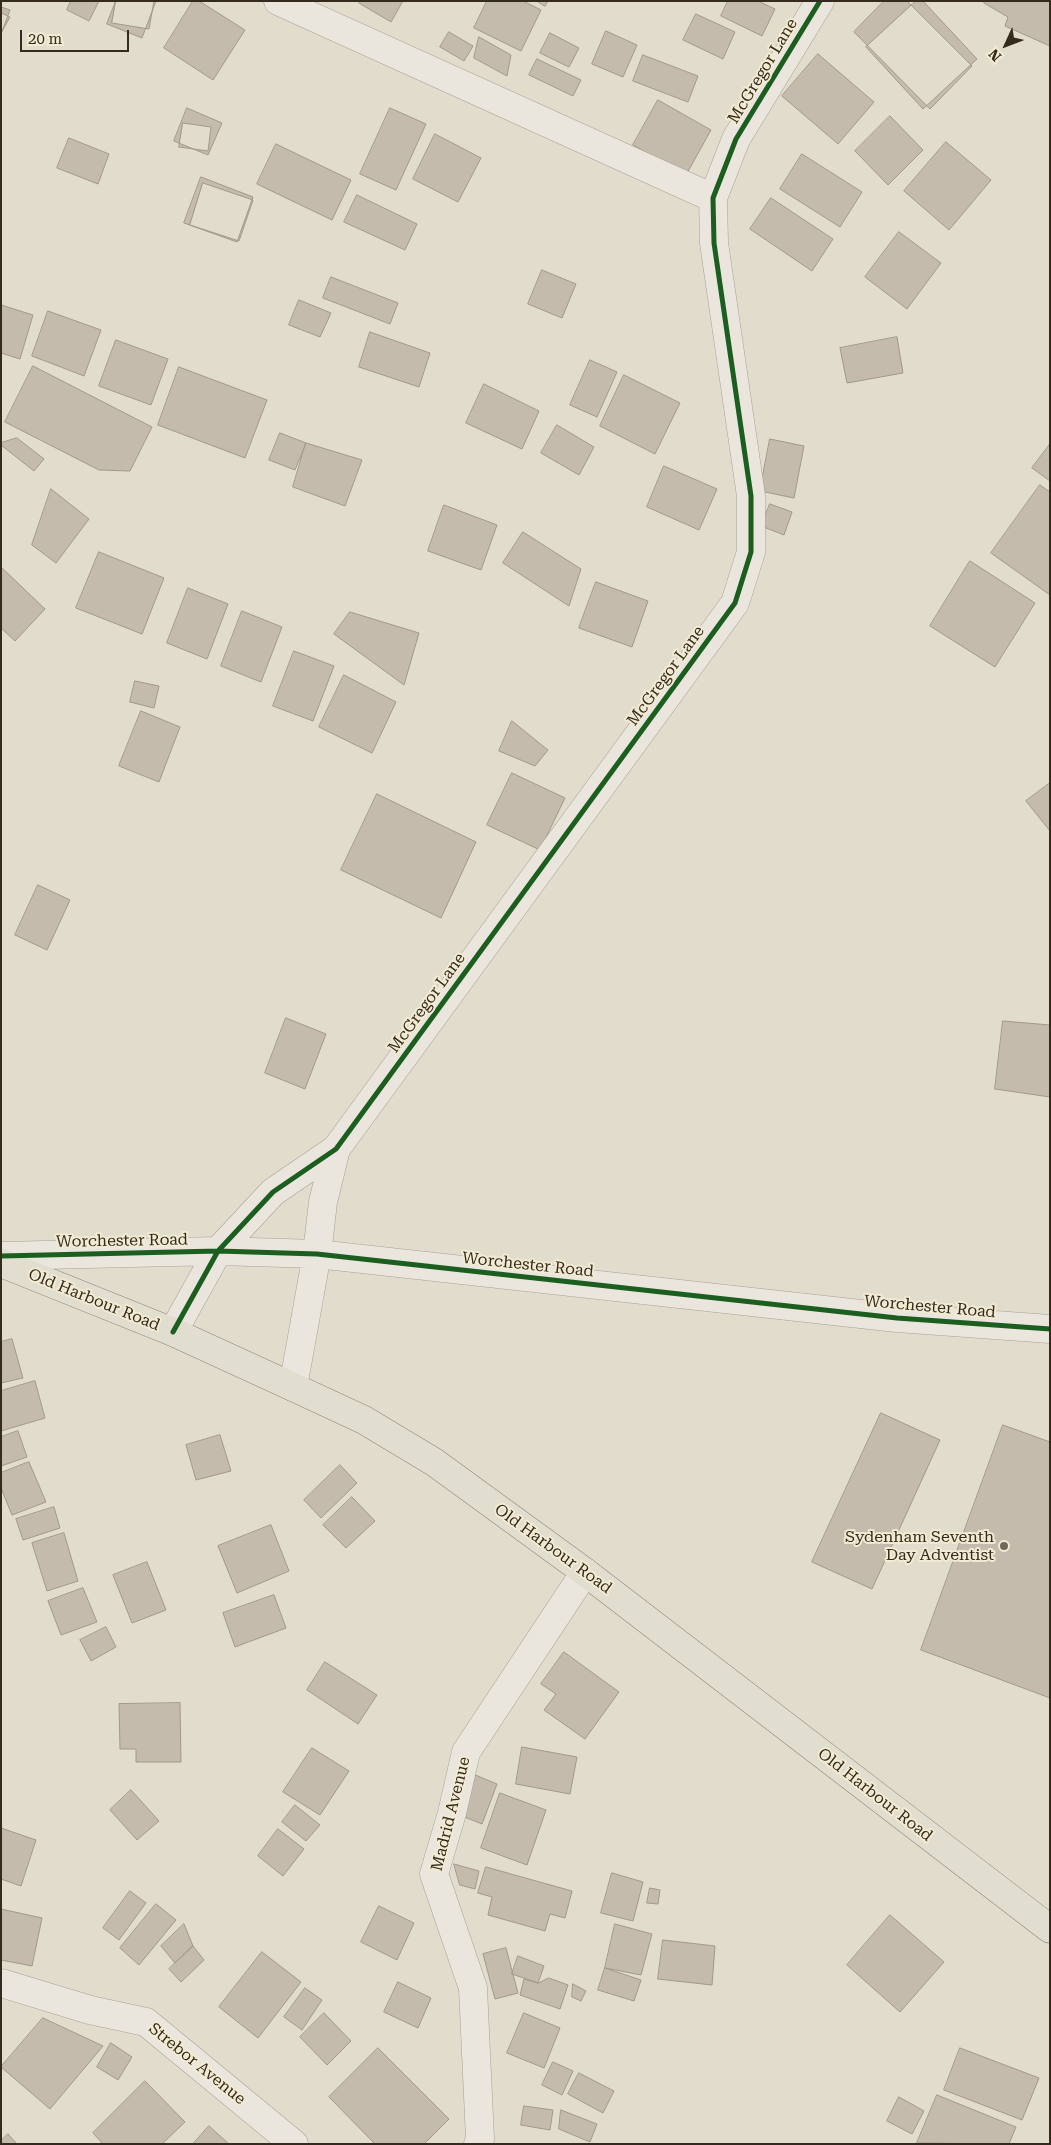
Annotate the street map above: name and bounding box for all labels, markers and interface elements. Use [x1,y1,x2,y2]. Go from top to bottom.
street label: McGregor Lane [724,15,802,127]
scale bar [22,20,131,52]
north arrow [981,20,1031,70]
text: 20 m [28,30,62,48]
text: N [986,46,1005,65]
street label: McGregor Lane [623,622,709,730]
street label: McGregor Lane [384,949,470,1057]
street label: Worchester Road [56,1230,188,1252]
street label: Worchester Road [461,1249,595,1281]
street label: Old Harbour Road [25,1265,163,1335]
street label: Worchester Road [863,1292,997,1322]
street label: Old Harbour Road [491,1500,615,1598]
place label: Sydenham Seventh Day Adventist [845,1527,994,1565]
marker: Sydenham Seventh Day Adventist [998,1540,1010,1552]
street label: Old Harbour Road [814,1744,936,1846]
street label: Madrid Avenue [428,1755,474,1873]
street label: Strebor Avenue [145,2019,249,2109]

